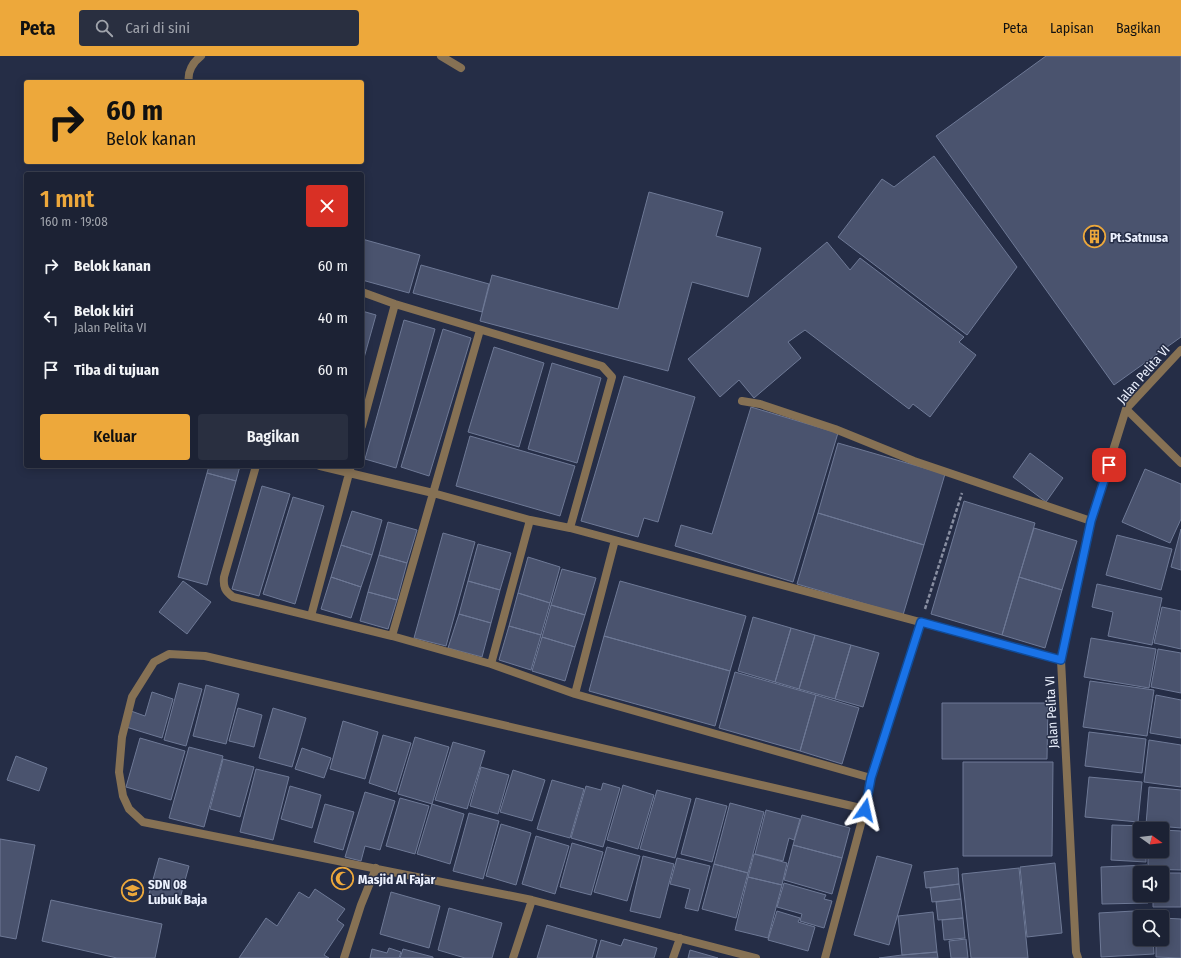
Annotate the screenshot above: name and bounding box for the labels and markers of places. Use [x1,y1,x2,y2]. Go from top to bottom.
building icon: Pt.Satnusa [1081,224,1107,250]
place label: Pt.Satnusa [1110,230,1169,245]
pin [1092,448,1126,482]
mosque icon: Masjid Al Fajar [329,866,355,892]
place label: Masjid Al Fajar [358,872,435,887]
place label: SDN 08 Lubuk Baja [148,877,208,907]
school or university icon: SDN 08 Lubuk Baja [120,878,146,904]

